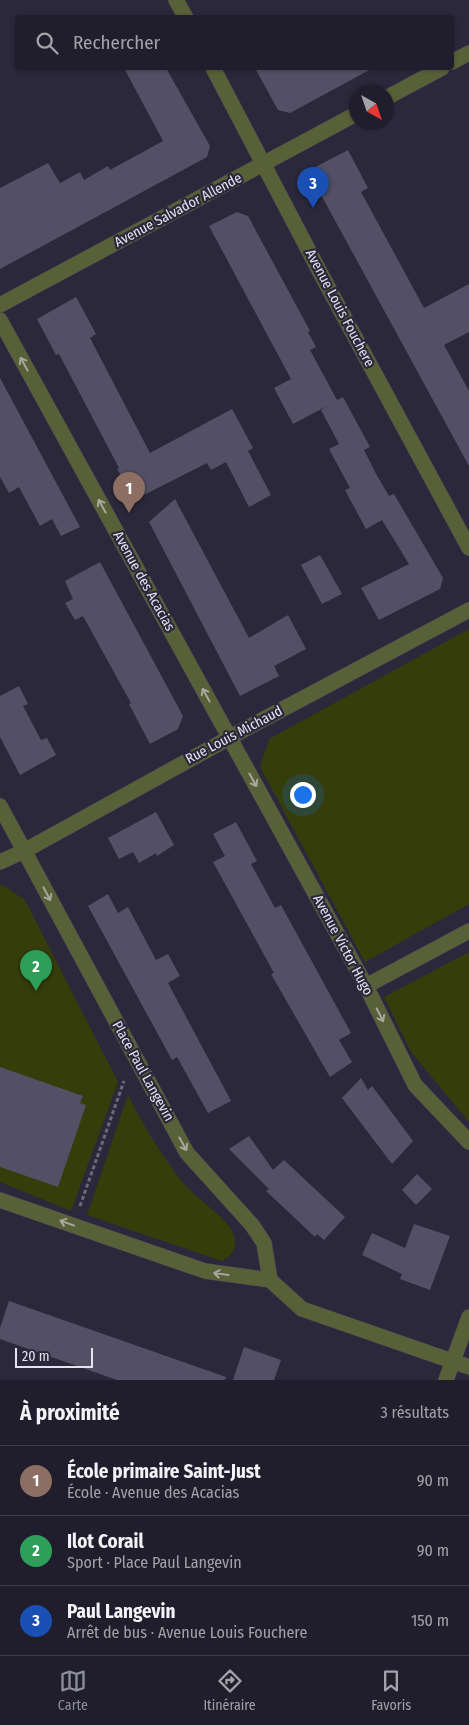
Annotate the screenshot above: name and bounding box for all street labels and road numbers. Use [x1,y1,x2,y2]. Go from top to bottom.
street label: Avenue Salvador Allende [111,169,245,251]
street label: Avenue Louis Fouchere [302,246,378,370]
street label: Avenue des Acacias [110,528,178,634]
street label: Rue Louis Michaud [183,702,285,768]
street label: Avenue Victor Hugo [309,892,377,998]
street label: Place Paul Langevin [108,1018,178,1124]

